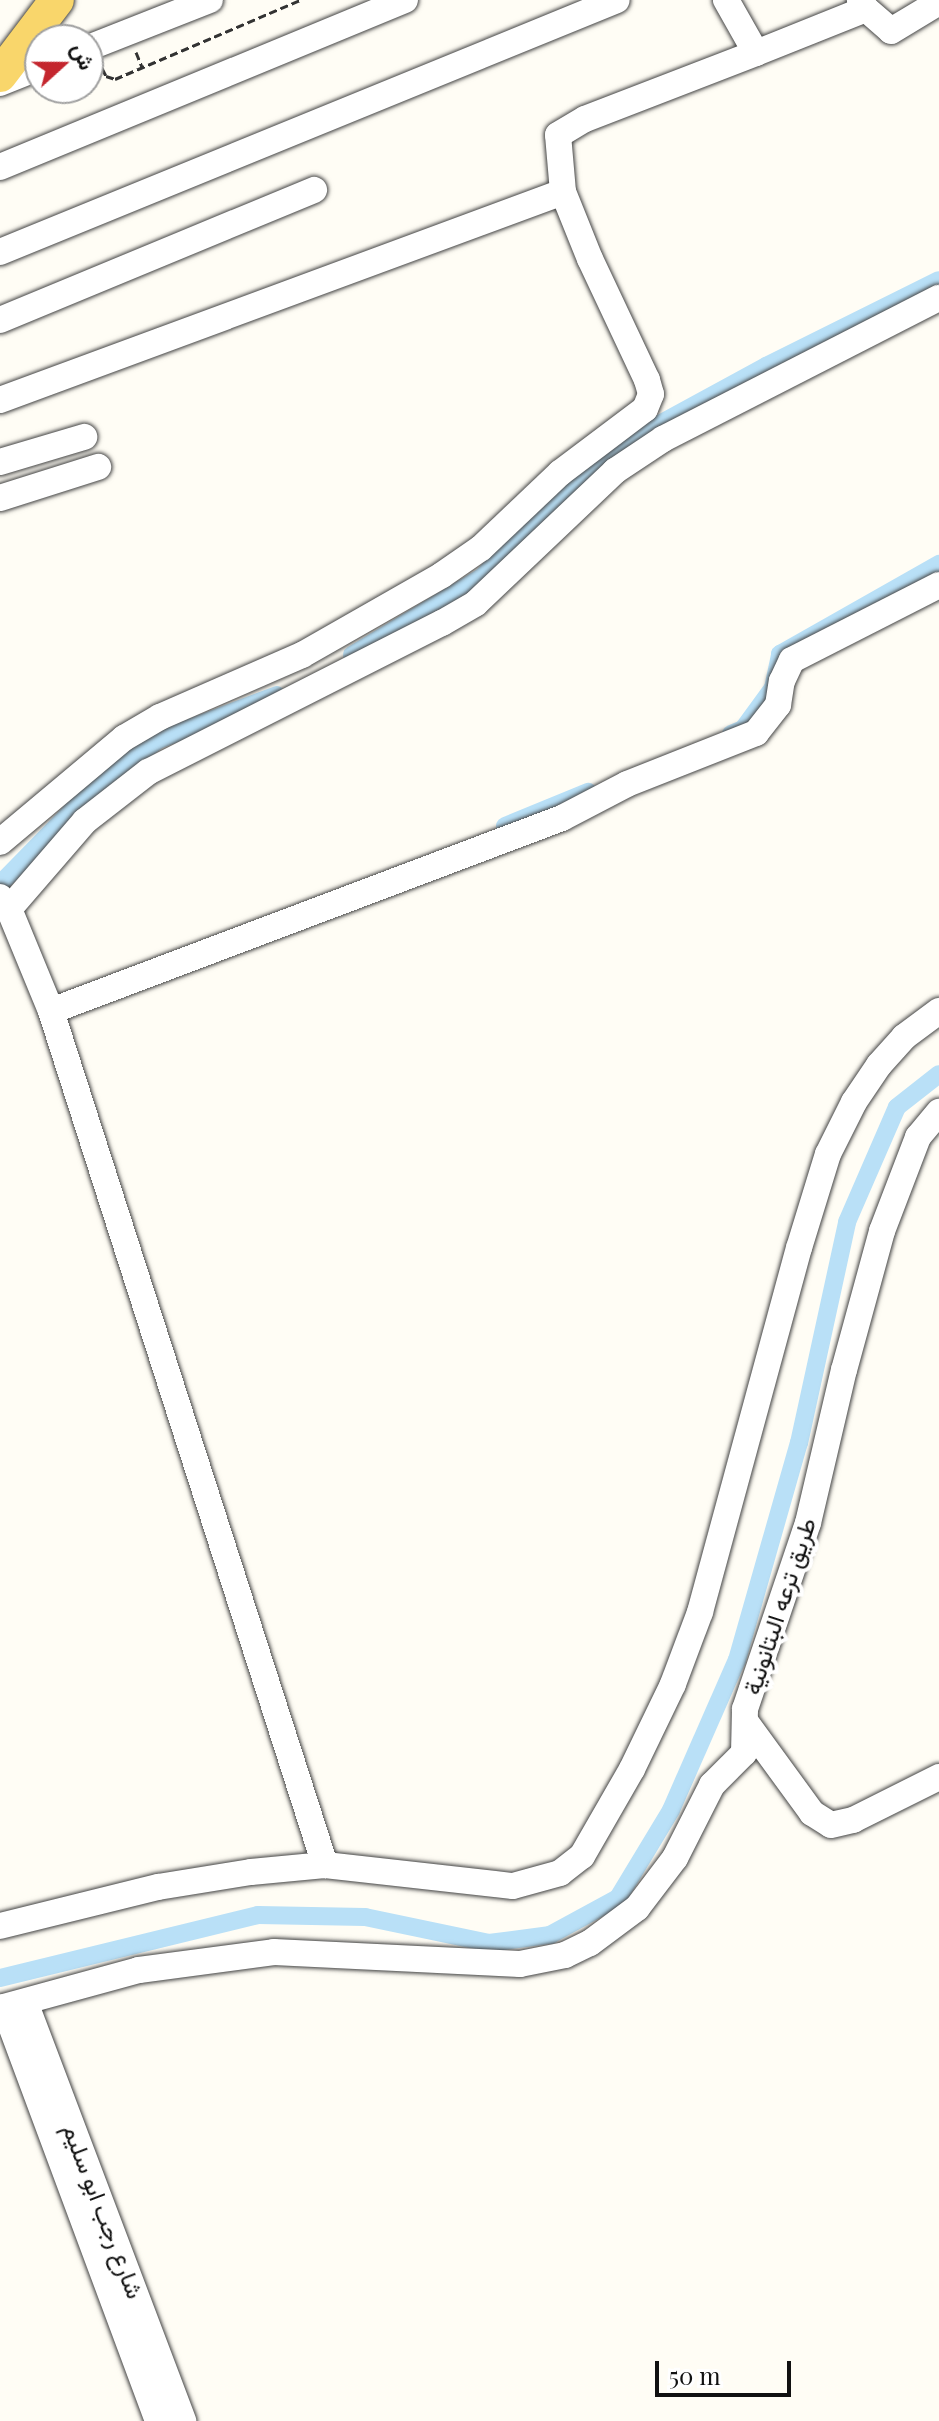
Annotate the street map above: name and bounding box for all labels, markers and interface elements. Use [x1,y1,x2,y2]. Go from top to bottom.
north arrow [24,24,104,104]
text: ش [66,38,103,74]
street label: طريق ترعه البتانونية [737,1514,821,1698]
street label: شارع رجب ابو سليم [57,2120,151,2302]
scale bar [659,2345,795,2395]
text: 50 m [669,2359,721,2391]

